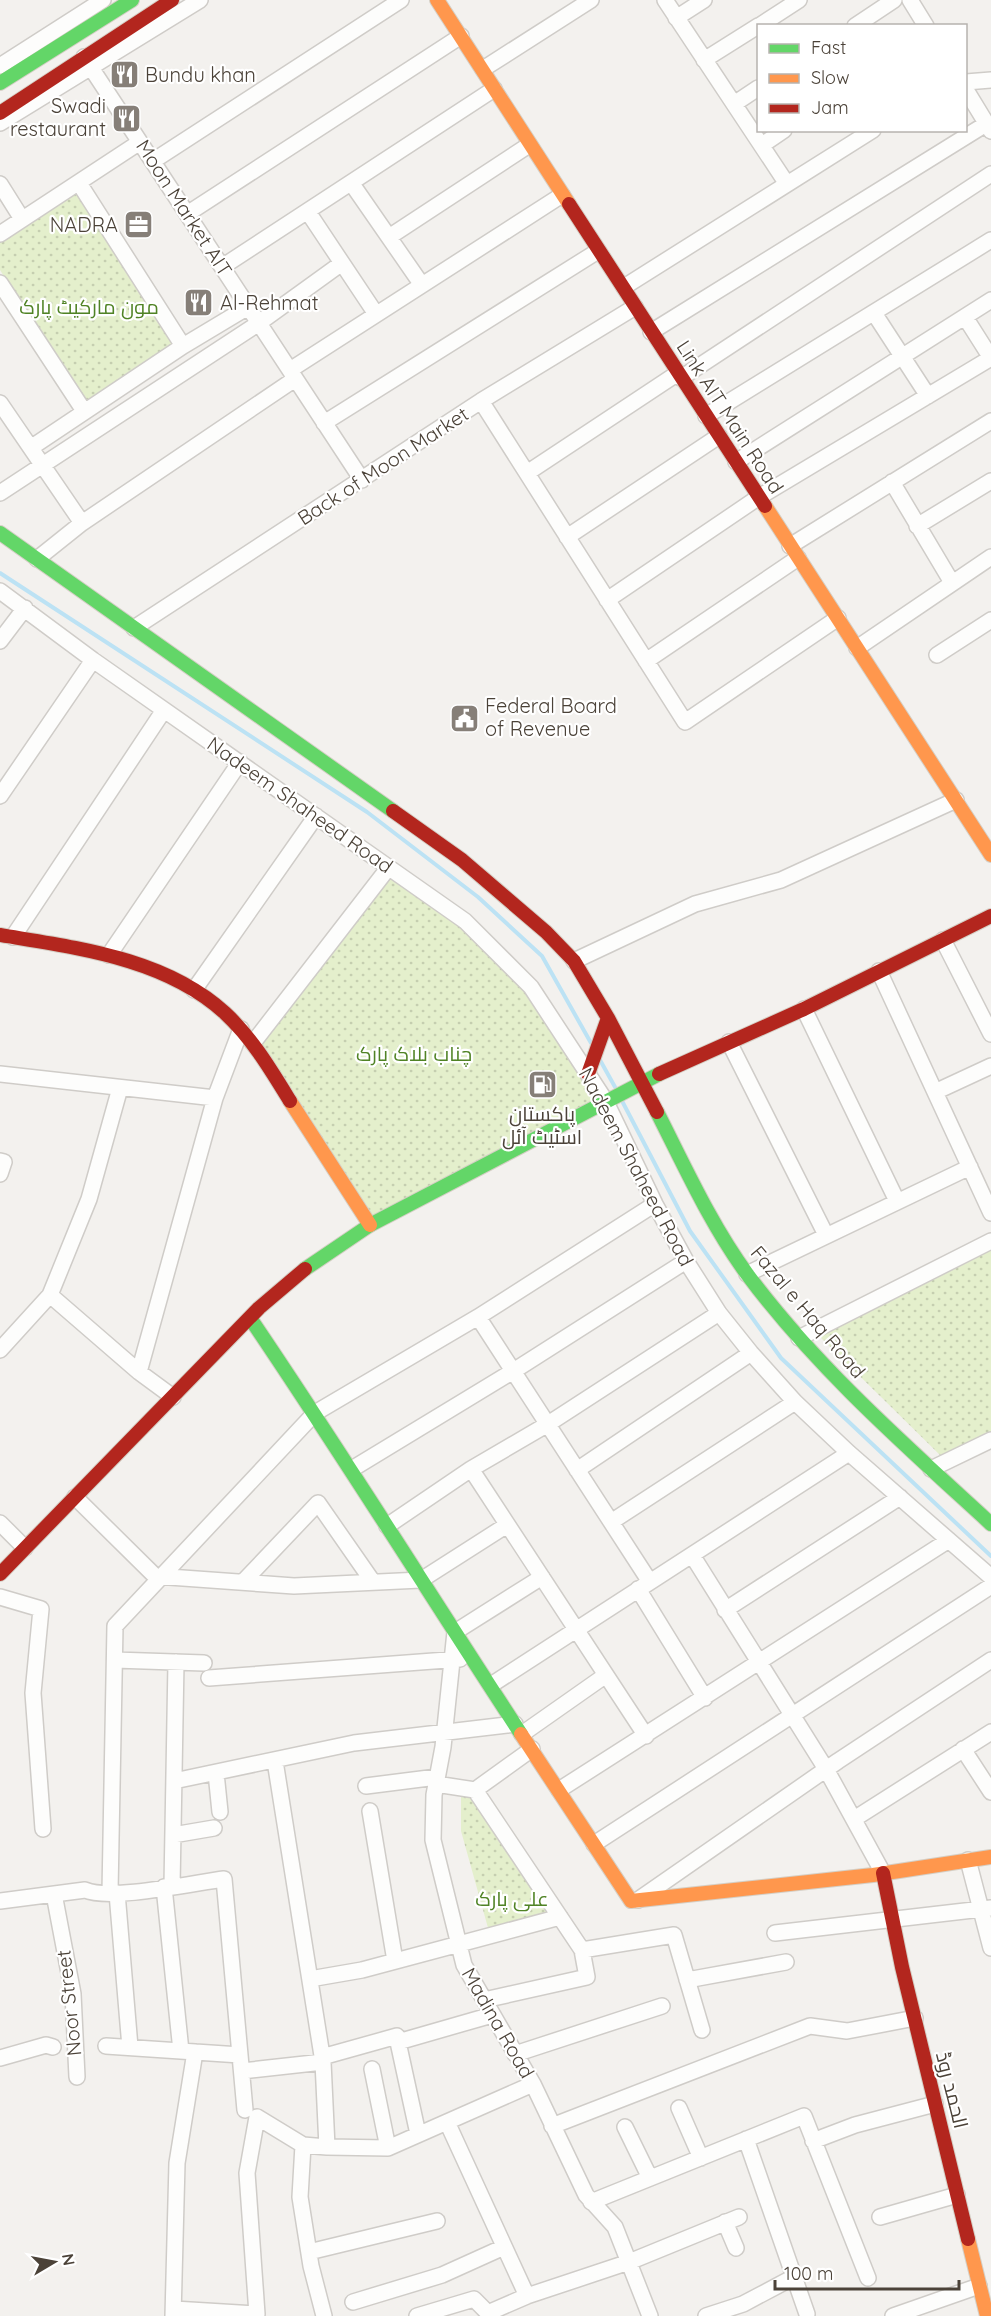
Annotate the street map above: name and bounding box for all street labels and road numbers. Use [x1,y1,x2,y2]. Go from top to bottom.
street label: Moon Market AIT [131,135,238,281]
street label: Link AIT Main Road [672,335,789,498]
street label: Back of Moon Market [293,401,473,530]
street label: Nadeem Shaheed Road [203,731,398,878]
street label: Nadeem Shaheed Road [574,1063,699,1270]
street label: Fazal e Haq Road [746,1240,871,1383]
street label: Noor Street [50,1949,87,2057]
street label: Madina Road [457,1963,540,2083]
street label: الحمد روڈ [931,2049,974,2131]

